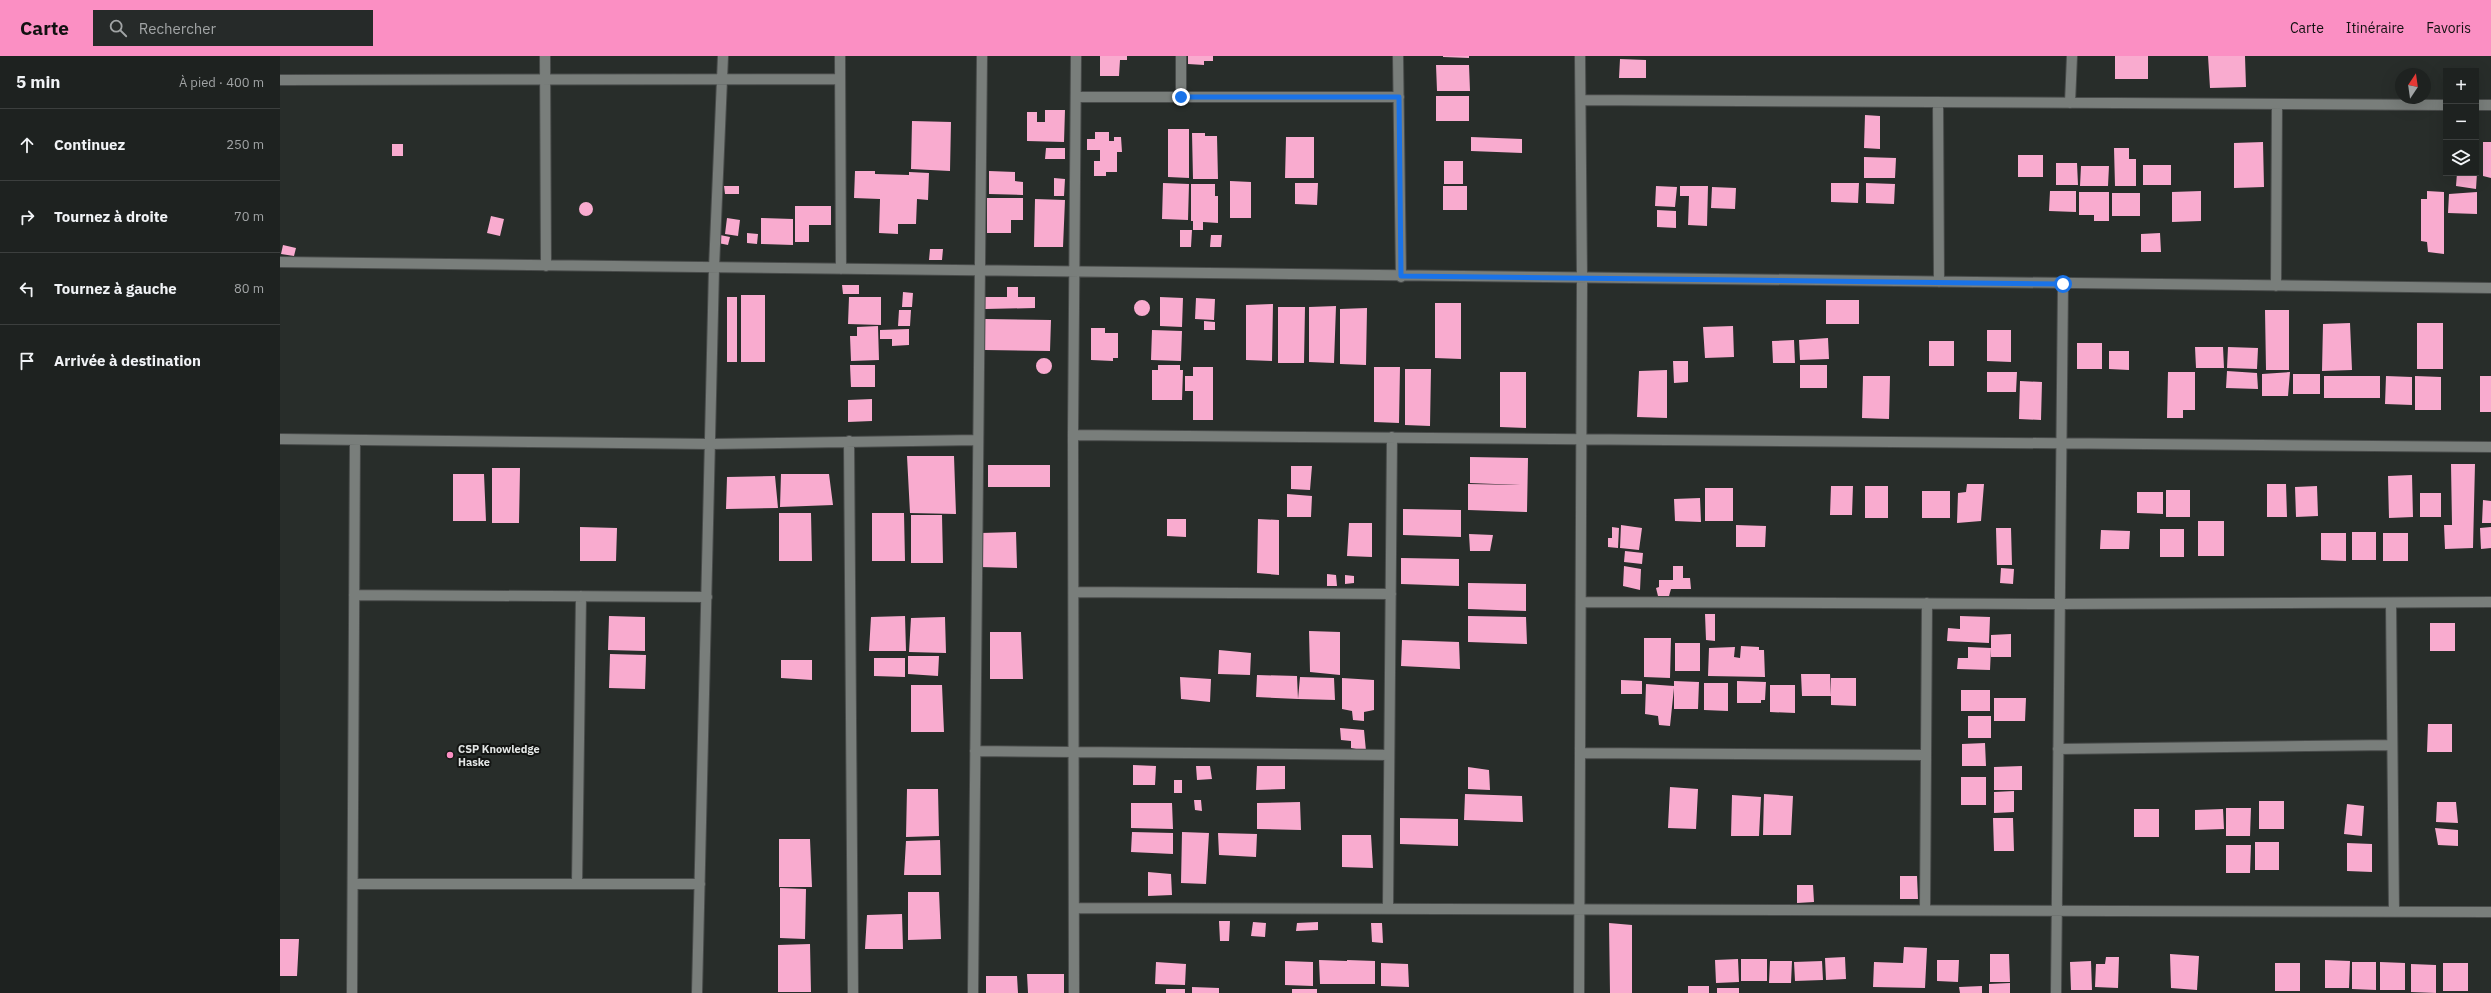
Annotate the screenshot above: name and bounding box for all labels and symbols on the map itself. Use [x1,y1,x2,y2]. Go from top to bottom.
north arrow [2395,68,2431,104]
route end [1172,88,1190,106]
route start [2054,275,2072,293]
place label: CSP Knowledge Haske [458,742,540,769]
marker: CSP Knowledge Haske [445,750,455,760]

